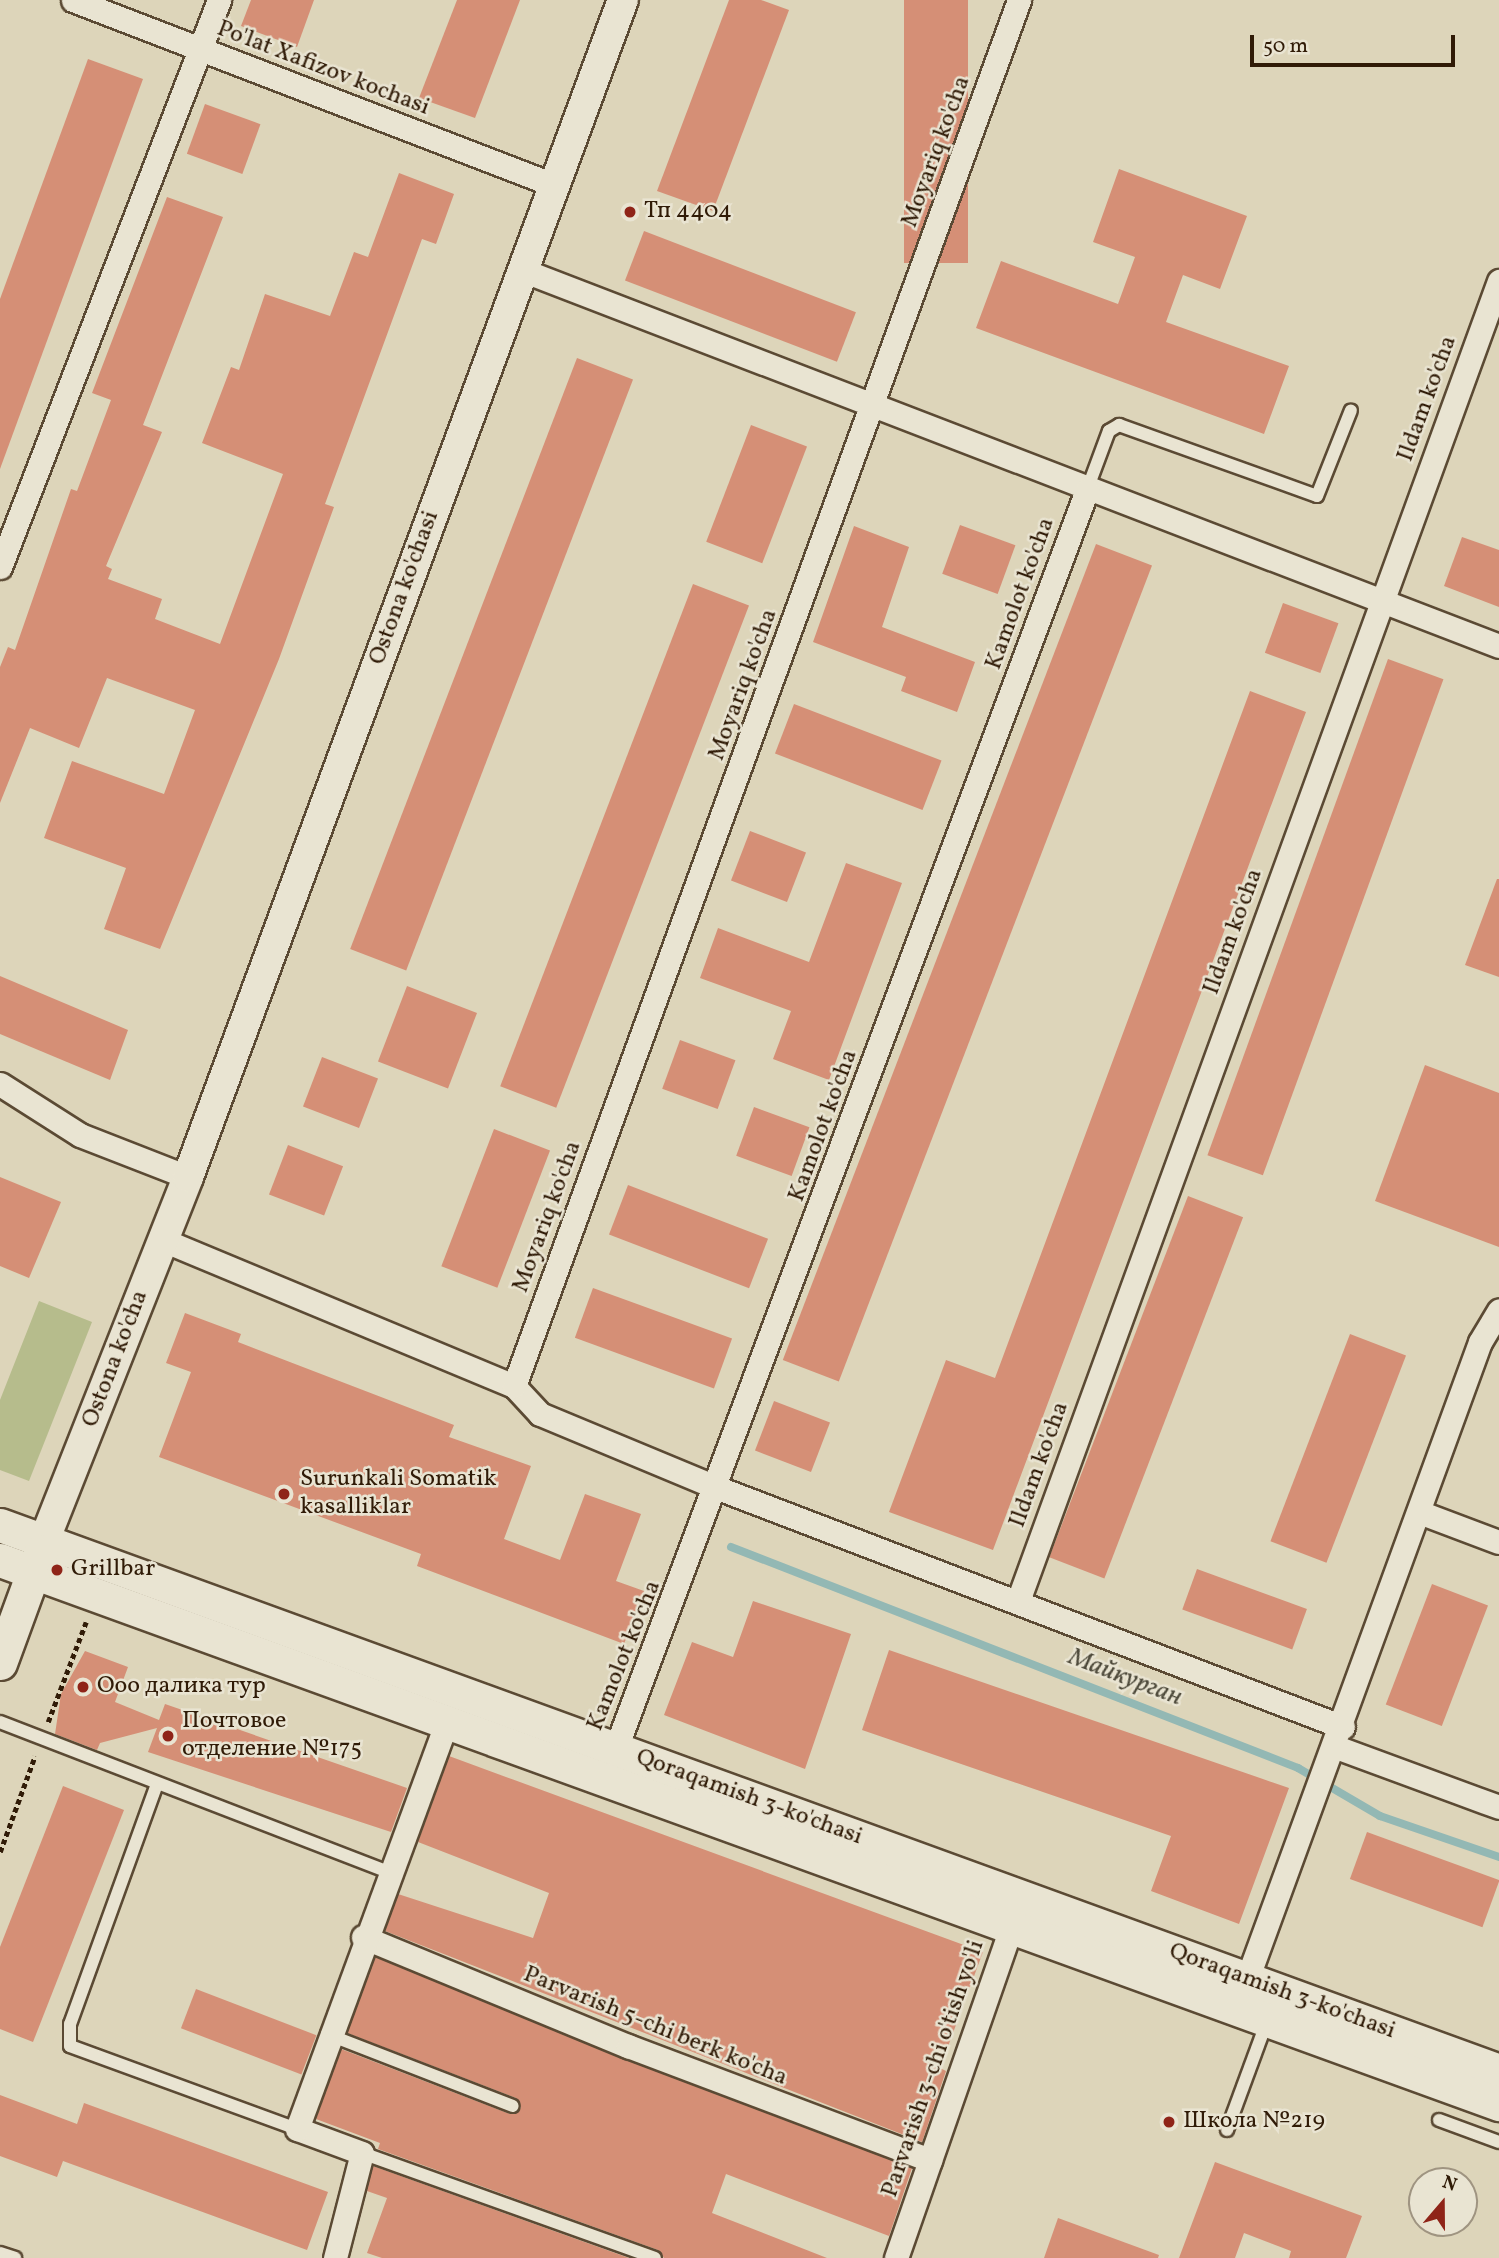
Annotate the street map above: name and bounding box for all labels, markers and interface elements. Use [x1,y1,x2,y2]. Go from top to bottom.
street label: Po'lat Xafizov kochasi [212,15,434,123]
scale bar [1254,21,1459,65]
text: 50 m [1263,32,1308,61]
street label: Moyariq ko'cha [896,72,978,232]
place label: Тп 4404 [644,198,732,226]
marker: Тп 4404 [622,204,638,220]
street label: Ildam ko'cha [1392,332,1464,466]
street label: Ostona ko'chasi [364,507,446,669]
street label: Kamolot ko'cha [980,514,1062,674]
street label: Moyariq ko'cha [703,605,785,765]
street label: Ildam ko'cha [1198,865,1270,999]
street label: Kamolot ko'cha [783,1046,865,1206]
street label: Moyariq ko'cha [507,1137,589,1297]
street label: Ostona ko'cha [77,1286,155,1432]
street label: Ildam ko'cha [1004,1398,1076,1532]
place label: Surunkali Somatik kasalliklar [300,1466,497,1522]
marker: Surunkali Somatik kasalliklar [274,1484,294,1504]
place label: Grillbar [71,1556,155,1584]
marker: Grillbar [49,1562,65,1578]
street label: Kamolot ko'cha [582,1577,668,1735]
water label: Майкурган [1064,1642,1186,1714]
place label: Ооо далика тур [97,1673,267,1701]
marker: Ооо далика тур [75,1679,91,1695]
place label: Почтовое отделение №175 [182,1708,362,1764]
marker: Почтовое отделение №175 [160,1728,176,1744]
street label: Qoraqamish 3-ko'chasi [632,1744,866,1852]
street label: Parvarish 3-chi o'tish yo'li [876,1936,992,2202]
street label: Qoraqamish 3-ko'chasi [1165,1938,1399,2046]
street label: Parvarish 5-chi berk ko'cha [519,1961,791,2093]
place label: Школа №219 [1183,2108,1325,2136]
marker: Школа №219 [1161,2114,1177,2130]
north arrow [1408,2167,1478,2237]
text: N [1439,2170,1460,2199]

